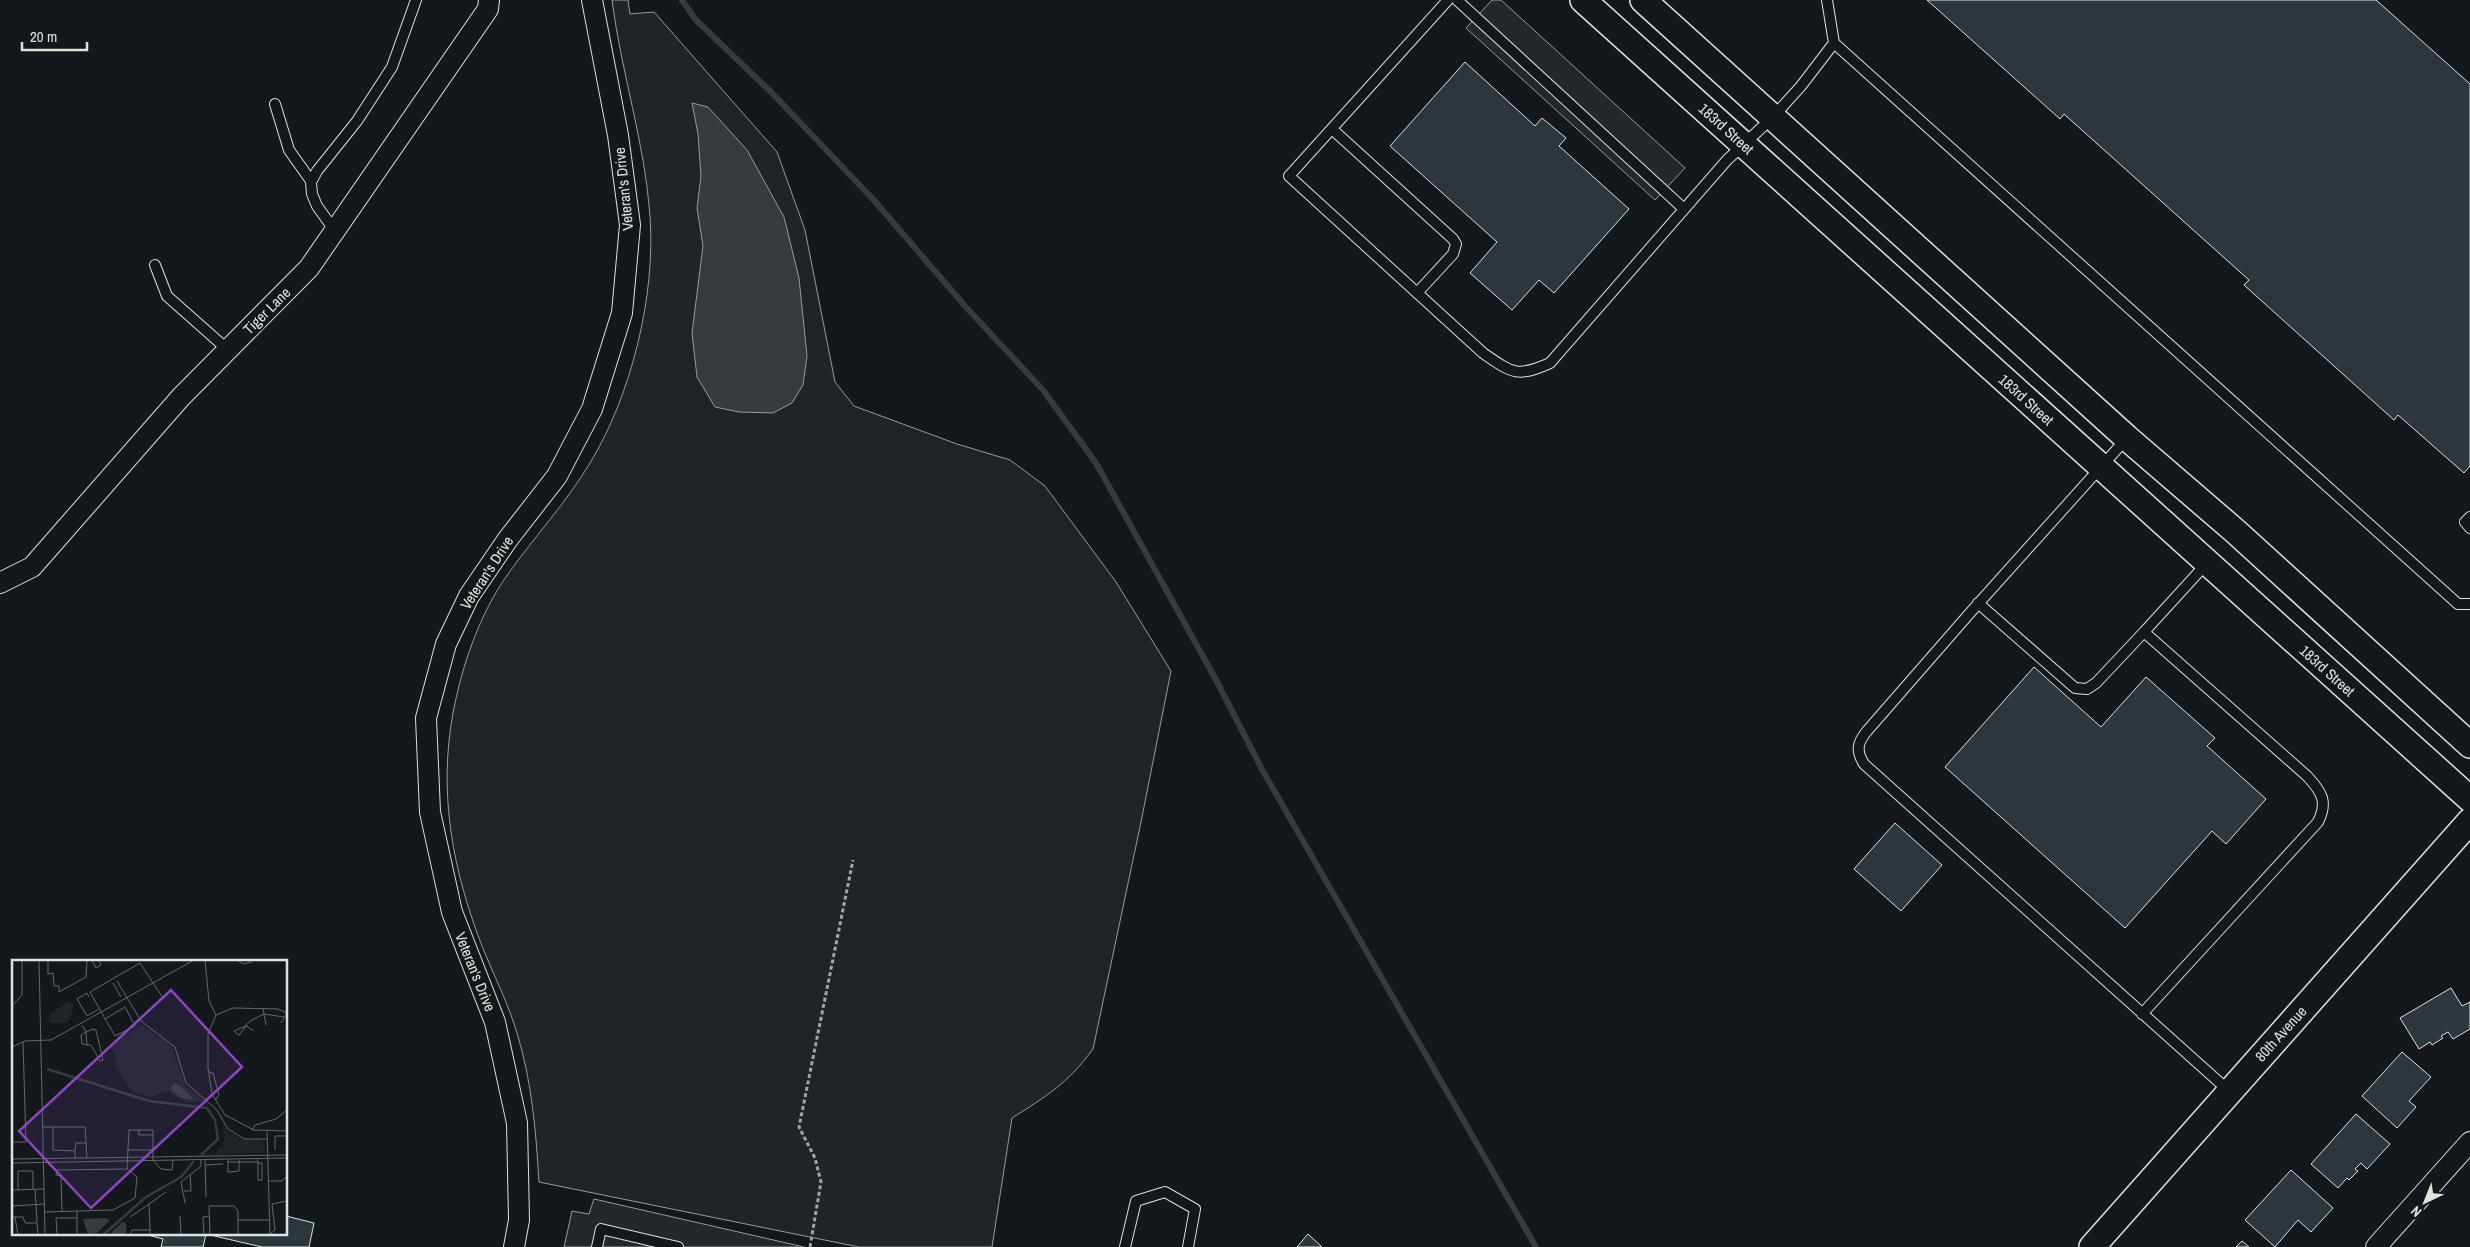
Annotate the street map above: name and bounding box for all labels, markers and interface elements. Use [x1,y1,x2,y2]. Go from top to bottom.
scale bar [22,20,88,52]
text: 20 m [30,26,57,47]
street label: 183rd Street [1694,98,1759,159]
street label: Veteran's Drive [609,146,638,232]
street label: Tiger Lane [238,282,295,339]
street label: 183rd Street [1994,369,2059,430]
street label: Veteran's Drive [455,532,518,614]
street label: 183rd Street [2295,640,2360,701]
street label: Veteran's Drive [450,929,501,1015]
inset map [12,960,288,1234]
street label: 80th Avenue [2250,1001,2311,1066]
north arrow [2400,1177,2450,1227]
text: N [2407,1202,2425,1221]

